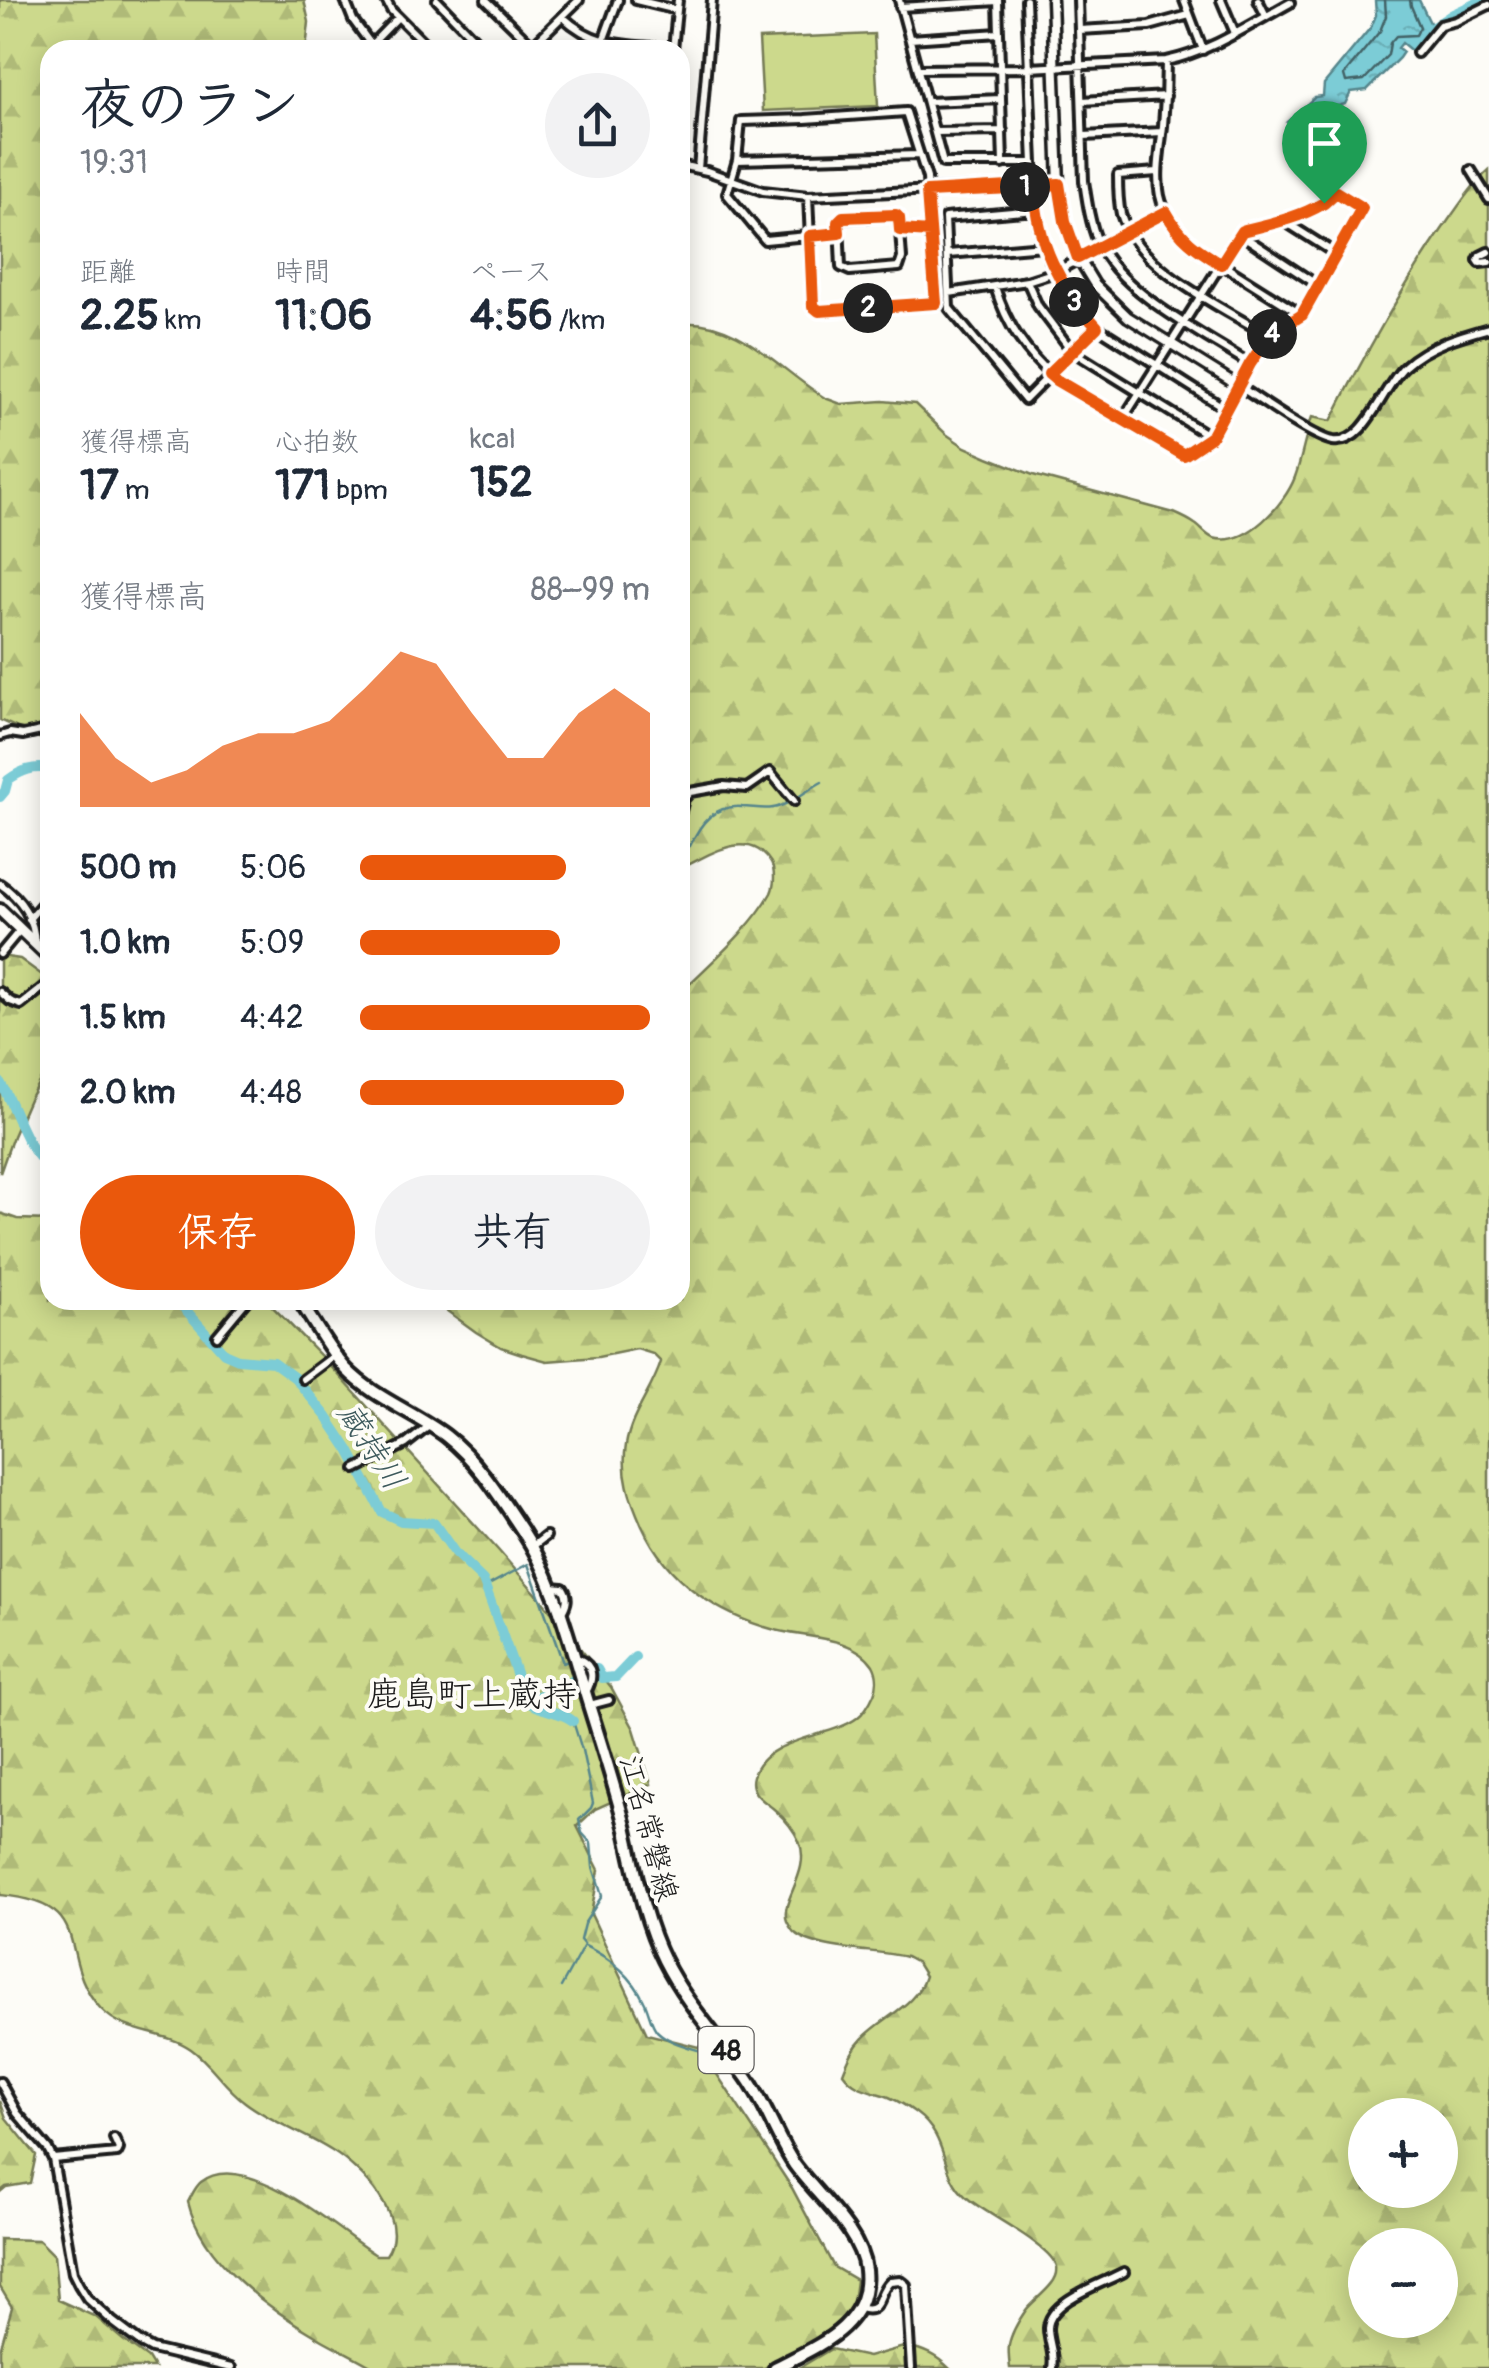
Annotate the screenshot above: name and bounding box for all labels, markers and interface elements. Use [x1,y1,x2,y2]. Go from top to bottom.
text: 夜のラン [80,71,300,140]
button: share [545,73,650,178]
pin [1282,101,1367,204]
icon: arrive [1297,116,1352,171]
text: 19:31 [80,143,148,183]
pin: 1 [1000,162,1050,212]
text: 1 [1020,169,1030,204]
text: 距離 [80,255,136,290]
text: 時間 [275,255,331,290]
text: ペース [470,255,552,290]
pin: 3 [1049,277,1099,327]
pin: 2 [843,283,893,333]
text: 3 [1066,284,1082,319]
text: 2.25 [80,290,159,342]
text: 11:06 [275,290,372,342]
text: 4:56 [470,290,553,342]
text: 2 [860,290,876,325]
text: km [159,303,202,338]
text: /km [553,303,605,338]
pin: 4 [1247,309,1297,359]
text: 4 [1264,316,1280,351]
text: kcal [470,422,516,457]
text: 獲得標高 [80,425,192,460]
text: 心拍数 [275,425,359,460]
text: 152 [470,457,533,509]
text: 17 [80,460,119,512]
text: 171 [275,460,330,512]
text: m [119,473,150,508]
text: bpm [330,473,388,508]
text: 88–99 m [531,570,650,610]
text: 獲得標高 [80,577,208,617]
text: 500 m [80,848,176,888]
text: 5:06 [240,848,306,888]
text: 1.0 km [80,923,170,963]
text: 5:09 [240,923,304,963]
text: 1.5 km [80,998,166,1038]
text: 4:42 [240,998,304,1038]
text: 2.0 km [80,1073,175,1113]
text: 4:48 [240,1073,302,1113]
button: 保存 [80,1175,355,1290]
button: 共有 [375,1175,650,1290]
water label: 蔵持川 [328,1395,414,1498]
district label: 鹿島町上蔵持 [367,1673,577,1717]
street label: 江名常磐線 [611,1751,686,1905]
road number: 48 [698,2027,754,2073]
map controls [1348,2098,1458,2338]
button: + [1348,2098,1458,2208]
button: − [1348,2228,1458,2338]

